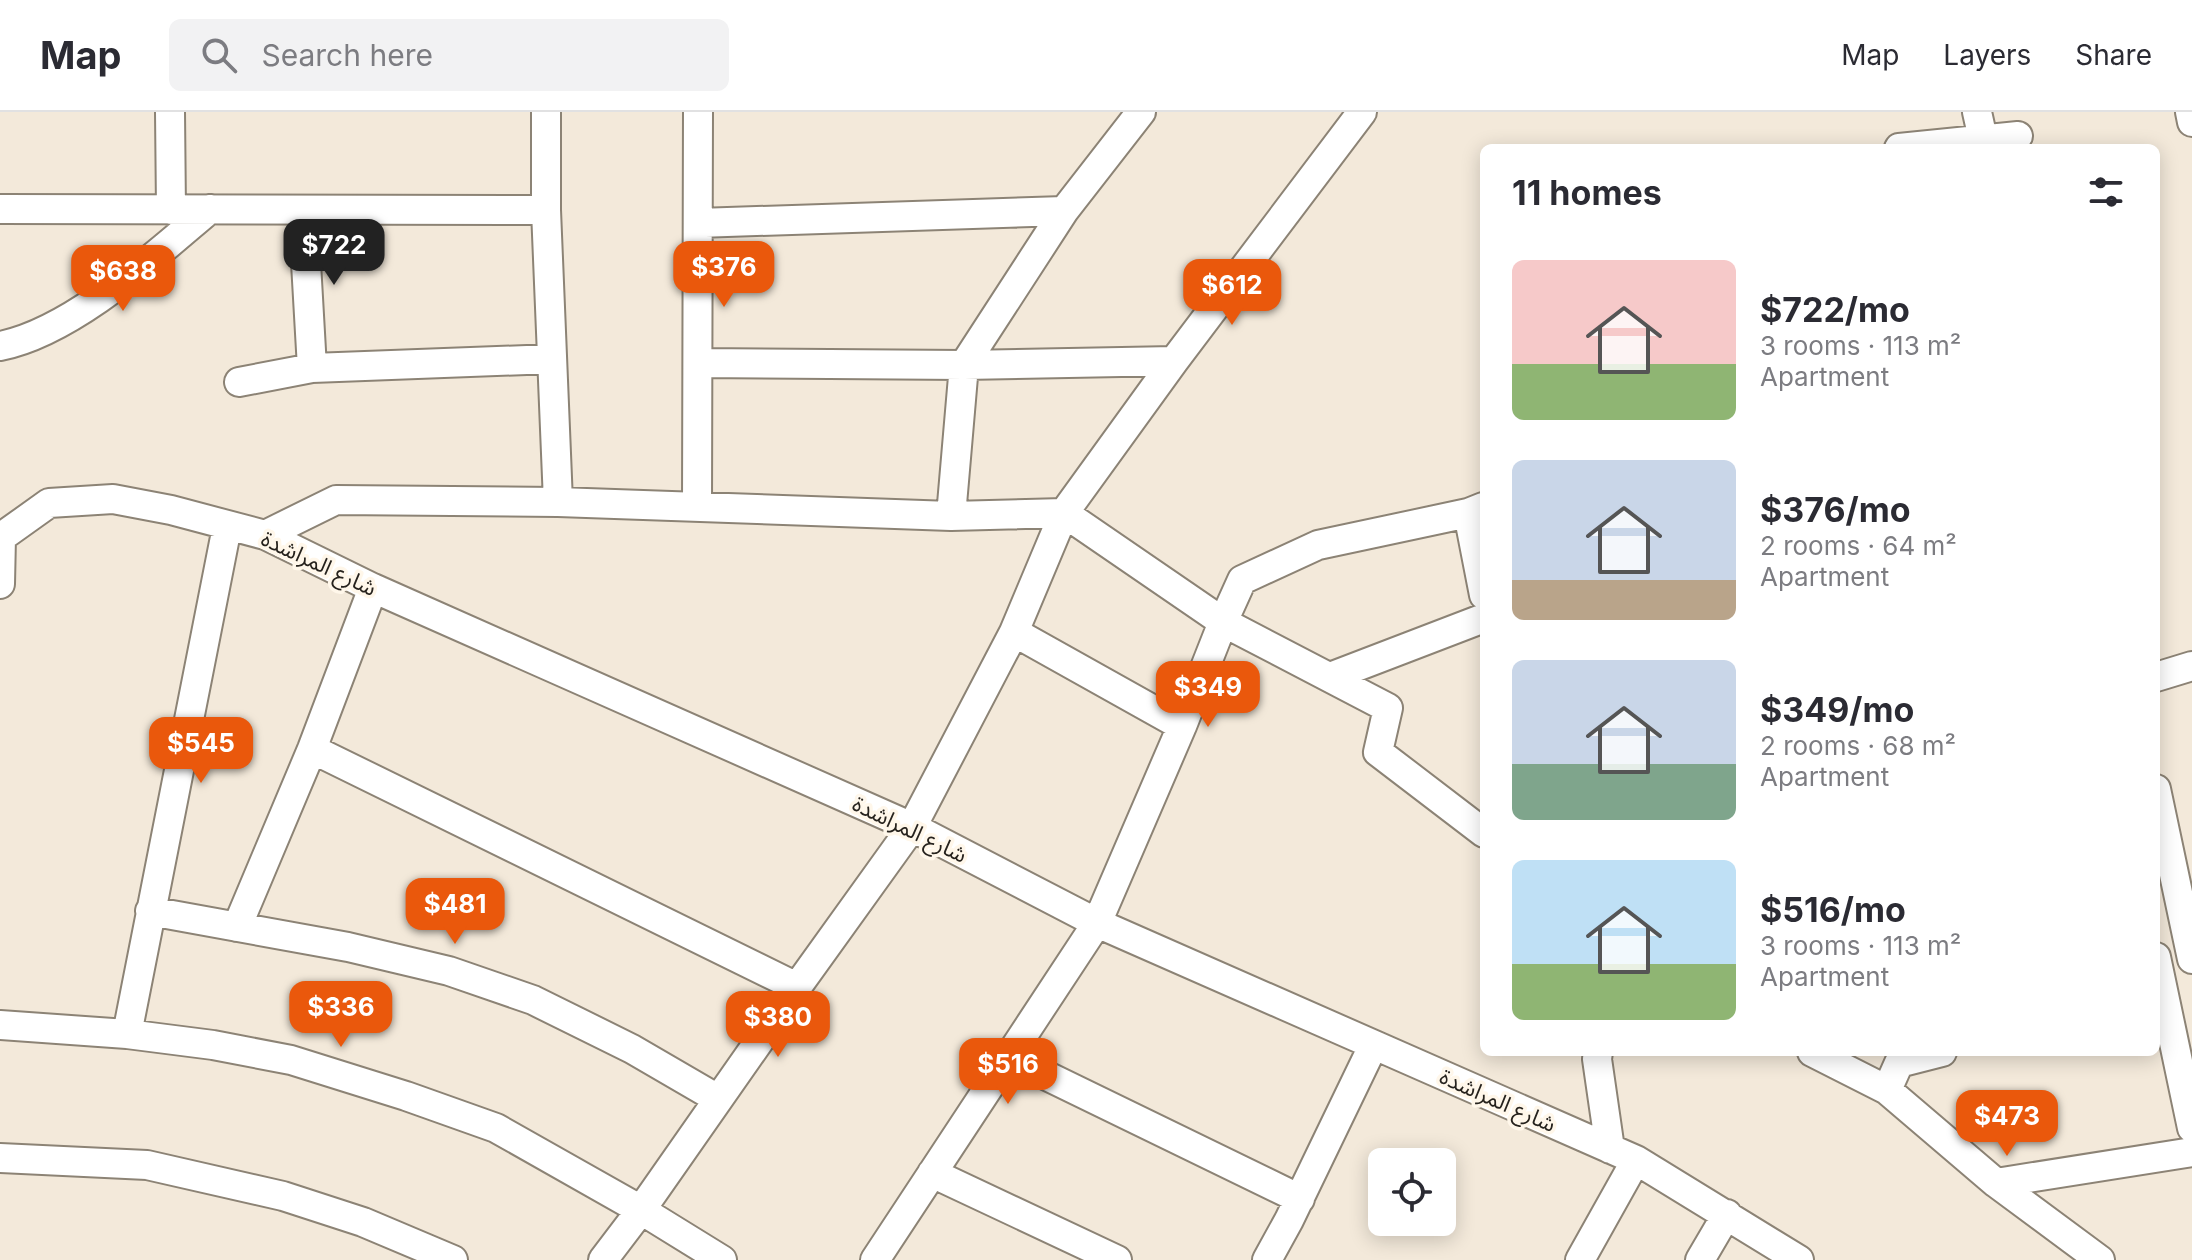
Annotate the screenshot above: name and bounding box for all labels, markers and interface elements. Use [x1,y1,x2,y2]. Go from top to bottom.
search box [169,19,729,91]
text: Map [40,32,121,78]
icon: search [197,33,241,77]
text: Search here [261,37,433,73]
text: Map [1841,38,1899,72]
text: Layers [1943,38,2031,72]
text: Share [2075,38,2152,72]
icon: filters [2084,170,2128,214]
text: 11 homes [1512,172,1662,213]
pin: $722 [287,219,381,287]
text: $722 [302,229,366,260]
pin: $376 [677,241,771,309]
pin: $638 [76,245,170,313]
text: $376 [691,251,757,282]
text: $638 [89,255,157,286]
pin: $612 [1185,259,1279,327]
text: $612 [1201,269,1263,300]
text: $722/mo [1760,289,1910,330]
icon: home [1576,292,1672,388]
text: 3 rooms · 113 m² [1760,330,1961,361]
text: Apartment [1760,361,1889,392]
text: $376/mo [1760,489,1911,530]
icon: home [1576,492,1672,588]
street label: شارع المراشدة [256,525,381,605]
text: 2 rooms · 64 m² [1760,530,1957,561]
text: Apartment [1760,561,1889,592]
pin: $349 [1161,661,1255,729]
text: $349 [1174,671,1242,702]
text: $349/mo [1760,689,1914,730]
icon: home [1576,692,1672,788]
pin: $545 [154,717,248,785]
text: $545 [167,727,235,758]
text: 2 rooms · 68 m² [1760,730,1956,761]
text: Apartment [1760,761,1889,792]
street label: شارع المراشدة [847,790,971,871]
pin: $481 [408,878,502,946]
text: $481 [424,888,486,919]
text: $516/mo [1760,889,1906,930]
icon: home [1576,892,1672,988]
text: 3 rooms · 113 m² [1760,930,1961,961]
text: Apartment [1760,961,1889,992]
pin: $336 [294,981,388,1049]
text: $336 [307,991,375,1022]
pin: $380 [731,991,825,1059]
text: $380 [744,1001,812,1032]
pin: $516 [961,1038,1055,1106]
text: $516 [977,1048,1039,1079]
street label: شارع المراشدة [1434,1063,1560,1141]
pin: $473 [1960,1090,2054,1158]
text: $473 [1974,1100,2040,1131]
map controls [1368,1148,1456,1236]
button: locate [1368,1148,1456,1236]

